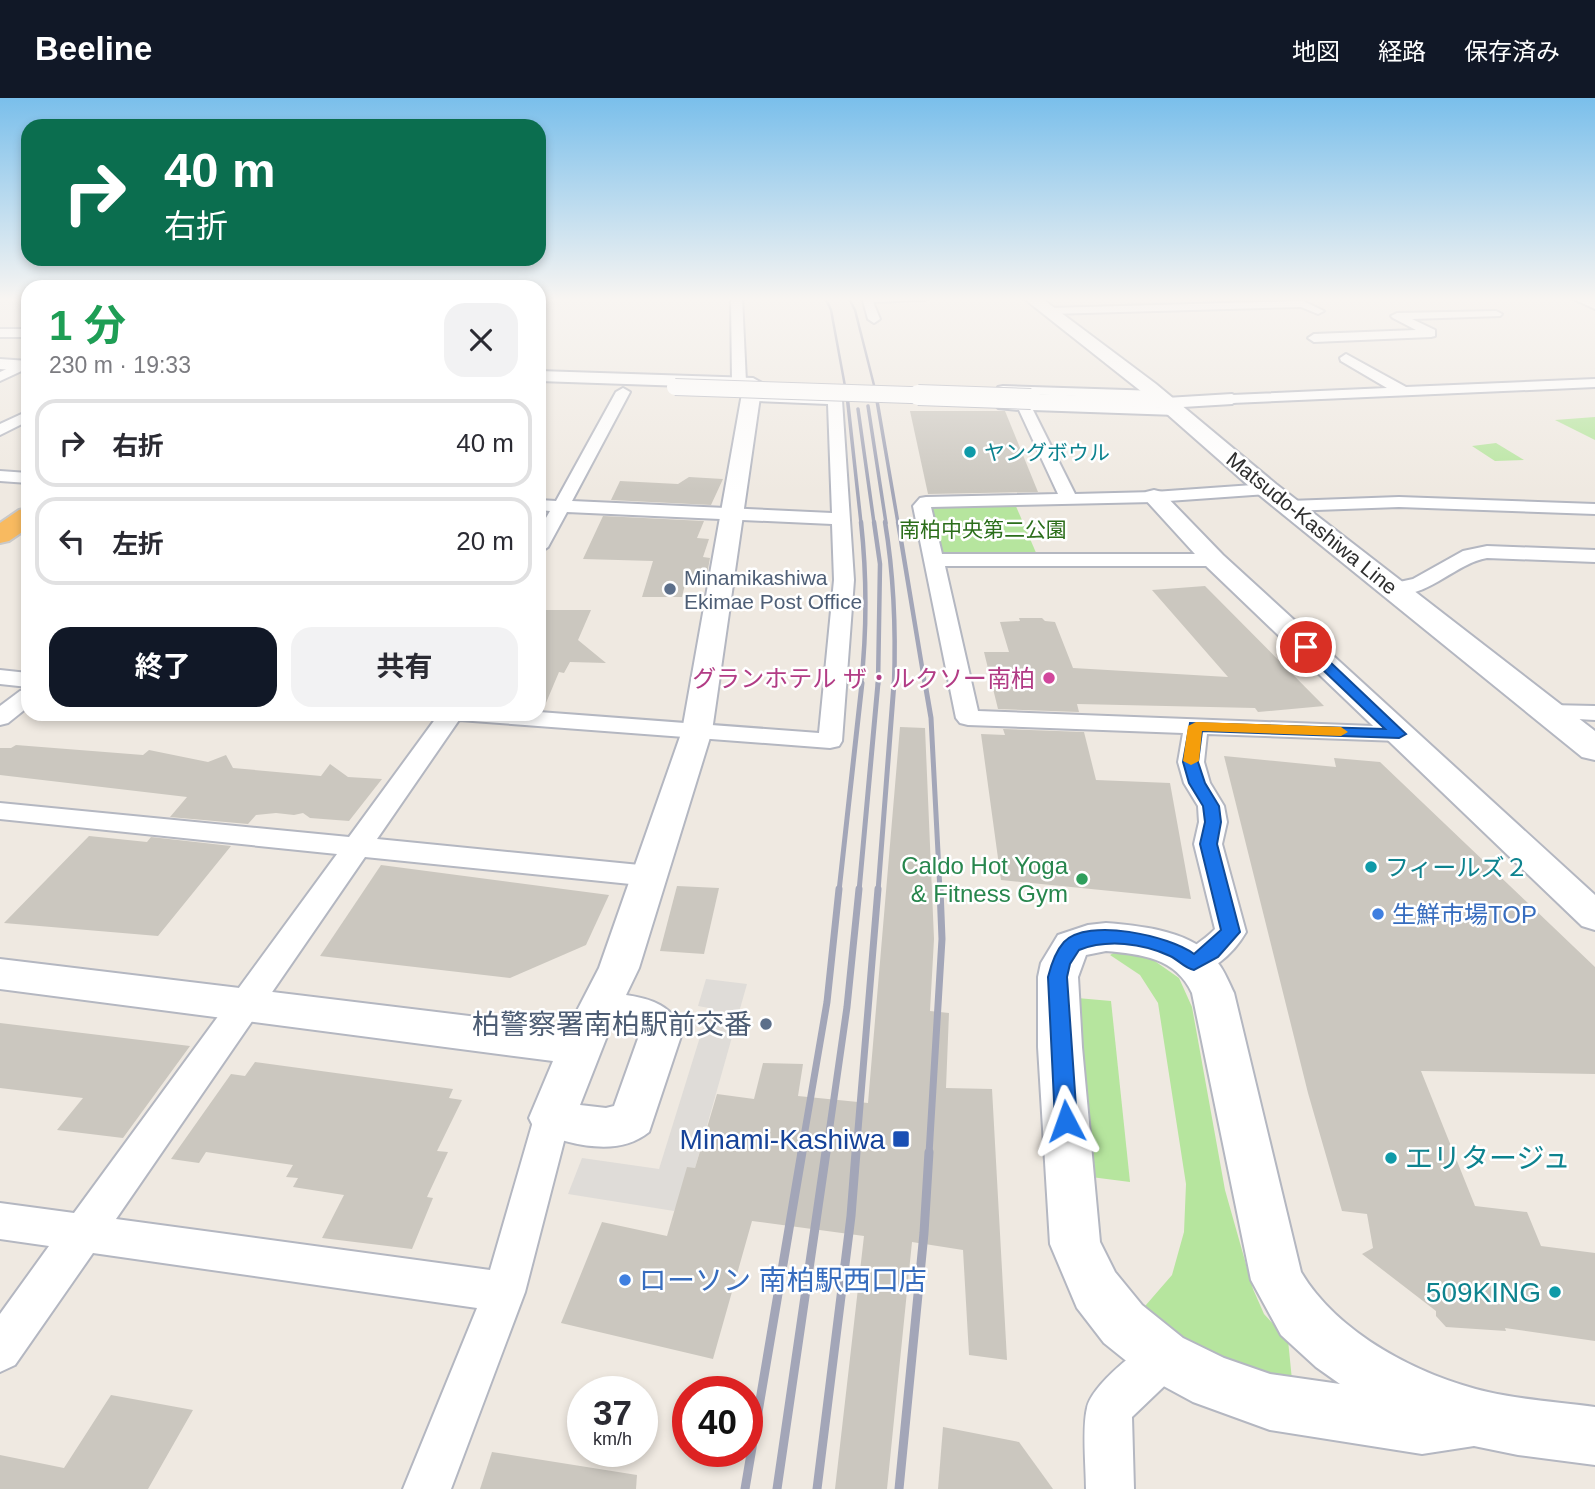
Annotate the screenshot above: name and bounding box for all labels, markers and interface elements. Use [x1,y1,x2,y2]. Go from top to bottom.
text: Beeline [35,30,152,67]
text: 地図 [1292,38,1340,65]
text: 経路 [1378,38,1426,65]
text: 保存済み [1464,38,1560,65]
text: 40 m [164,143,276,197]
icon: right [49,147,140,238]
text: 右折 [164,208,228,244]
text: 1 分 [49,302,126,349]
button: close [444,303,518,377]
text: 230 m · 19:33 [49,352,191,378]
icon: right [53,424,91,462]
text: 40 m [456,428,514,458]
text: 右折 [112,431,164,461]
place label: ヤングボウル [984,441,1110,464]
marker: ヤングボウル [962,444,978,460]
street label: Matsudo-Kashiwa Line [1222,447,1402,599]
park label: 南柏中央第二公園 [899,518,1067,541]
icon: left [53,522,91,560]
text: 20 m [456,526,514,556]
text: 左折 [112,529,164,559]
place label: Minamikashiwa Ekimae Post Office [684,566,862,613]
marker: Minamikashiwa Ekimae Post Office [662,581,678,597]
pin [1276,617,1336,677]
button: 終了 [49,627,277,707]
button: 共有 [291,627,518,707]
icon: arrive [1287,628,1325,666]
place label: グランホテル ザ・ルクソー南柏 [692,665,1035,692]
marker: グランホテル ザ・ルクソー南柏 [1041,670,1057,686]
place label: Caldo Hot Yoga & Fitness Gym [901,852,1069,907]
place label: フィールズ２ [1385,854,1529,881]
marker: フィールズ２ [1363,859,1379,875]
marker: Caldo Hot Yoga & Fitness Gym [1074,871,1090,887]
place label: 生鮮市場TOP [1392,901,1537,928]
marker: 生鮮市場TOP [1370,906,1386,922]
place label: 柏警察署南柏駅前交番 [472,1009,752,1040]
marker: 柏警察署南柏駅前交番 [758,1016,774,1032]
position arrow [1029,1084,1103,1158]
place label: Minami-Kashiwa [680,1124,885,1155]
marker: Minami-Kashiwa [891,1129,911,1149]
place label: エリタージュ [1405,1143,1570,1174]
marker: エリタージュ [1383,1150,1399,1166]
place label: ローソン 南柏駅西口店 [639,1265,927,1296]
marker: ローソン 南柏駅西口店 [617,1272,633,1288]
place label: 509KING [1426,1277,1541,1308]
marker: 509KING [1547,1284,1563,1300]
speed limit sign: 40 [672,1376,763,1467]
text: 37 [593,1393,632,1432]
text: km/h [593,1429,632,1449]

